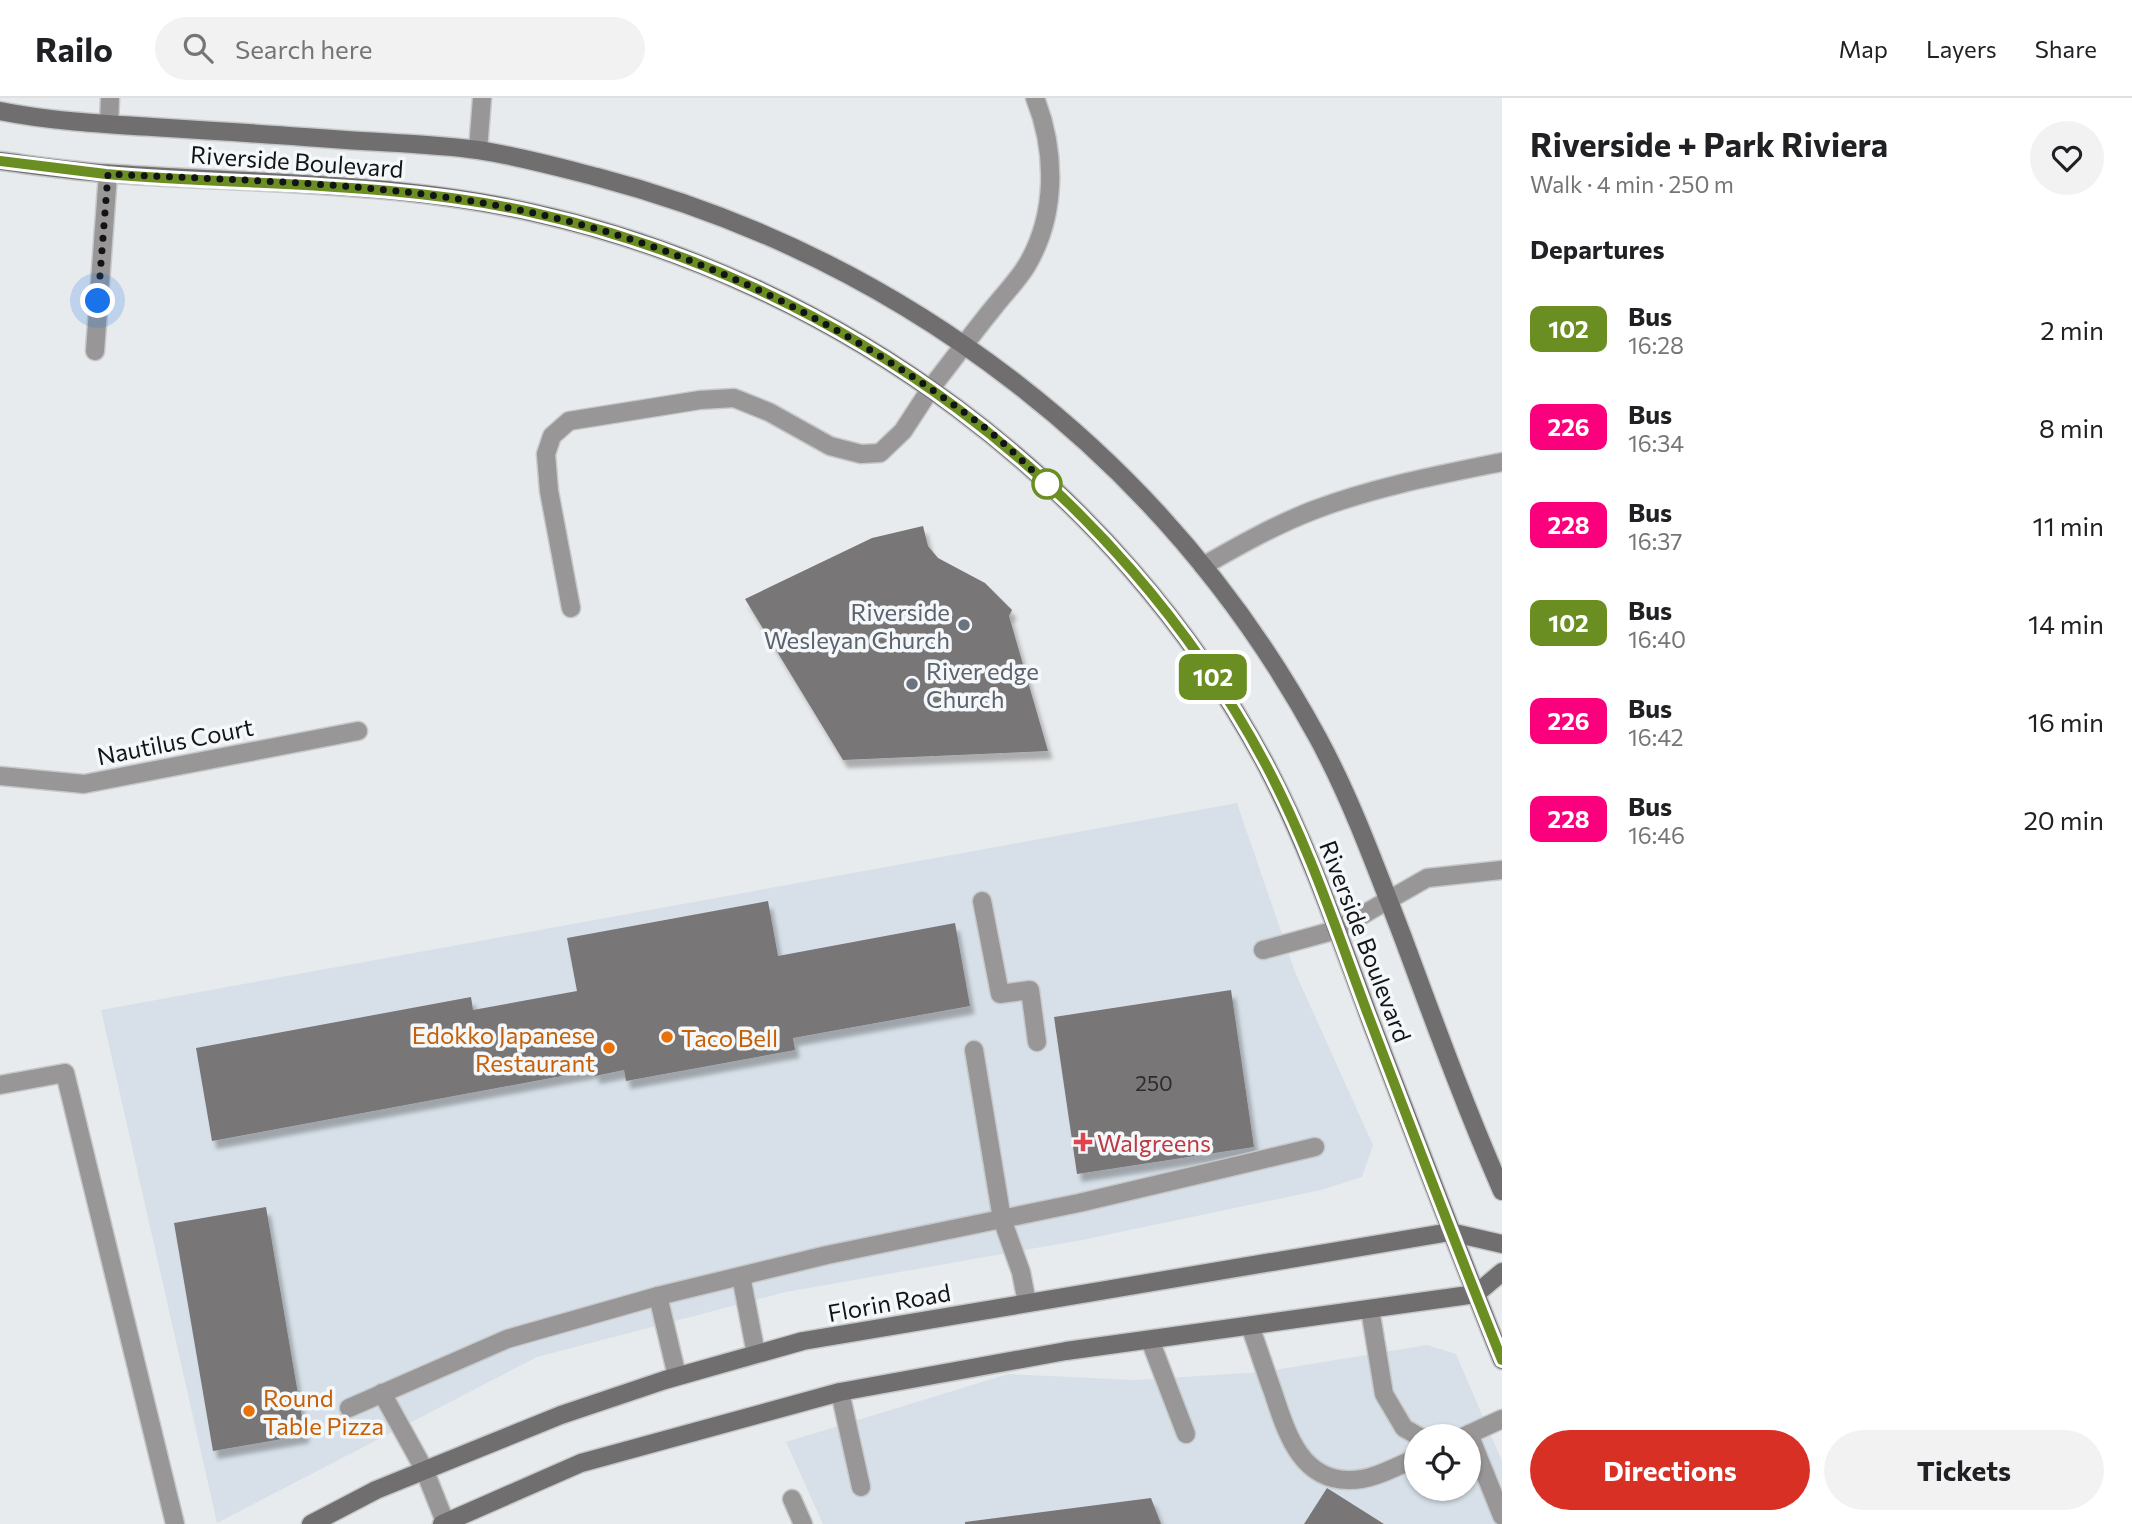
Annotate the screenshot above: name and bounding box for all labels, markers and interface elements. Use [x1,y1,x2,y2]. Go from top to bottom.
search box [155,17,645,80]
text: Railo [35,28,113,69]
icon: search [179,29,217,67]
text: Search here [235,33,372,64]
text: Map [1839,34,1888,63]
text: Layers [1926,34,1997,63]
text: Share [2035,34,2097,63]
button: heart [2030,121,2104,195]
text: Riverside + Park Riviera [1530,123,1888,164]
street label: Riverside Boulevard [189,139,405,183]
text: Walk · 4 min · 250 m [1530,170,1734,198]
text: Departures [1530,233,1665,264]
your location [80,283,115,318]
text: Bus [1628,300,1672,331]
text: 102 [1548,314,1589,343]
text: 2 min [2040,314,2104,345]
text: 16:28 [1628,331,1684,359]
text: Bus [1628,398,1672,429]
text: 226 [1548,412,1589,441]
text: 8 min [2039,412,2104,443]
text: 16:34 [1628,429,1684,457]
unlabelled marker [1032,469,1062,499]
text: Bus [1628,496,1672,527]
text: 228 [1547,510,1590,539]
text: 11 min [2033,510,2104,541]
text: 16:37 [1628,527,1682,555]
text: Bus [1628,594,1672,625]
place label: Riverside Wesleyan Church [764,597,950,654]
text: 102 [1548,608,1589,637]
text: 14 min [2028,608,2104,639]
marker: Riverside Wesleyan Church [956,617,972,633]
text: 16:40 [1628,625,1686,653]
line badge: 102 [1173,654,1253,700]
place label: River edge Church [926,656,1039,713]
text: 102 [1193,662,1233,691]
marker: River edge Church [904,676,920,692]
text: Bus [1628,692,1672,723]
text: 226 [1548,706,1589,735]
text: 16 min [2028,706,2104,737]
street label: Nautilus Court [94,712,256,770]
text: 16:42 [1628,723,1683,751]
text: Bus [1628,790,1672,821]
text: 228 [1547,804,1590,833]
text: 20 min [2023,804,2104,835]
text: 16:46 [1628,821,1685,849]
street label: Riverside Boulevard [1314,836,1418,1046]
place label: Edokko Japanese Restaurant [412,1020,595,1077]
place label: Taco Bell [681,1023,778,1052]
marker: Taco Bell [659,1029,675,1045]
marker: Edokko Japanese Restaurant [601,1040,617,1056]
house number: 250 [1135,1070,1173,1095]
place label: Walgreens [1097,1128,1211,1157]
marker: Walgreens [1075,1134,1091,1150]
street label: Florin Road [825,1277,953,1327]
place label: Round Table Pizza [263,1383,384,1440]
marker: Round Table Pizza [241,1403,257,1419]
map controls [1404,1424,1481,1501]
button: locate [1404,1424,1481,1501]
button: Directions [1530,1430,1810,1510]
button: Tickets [1824,1430,2104,1510]

